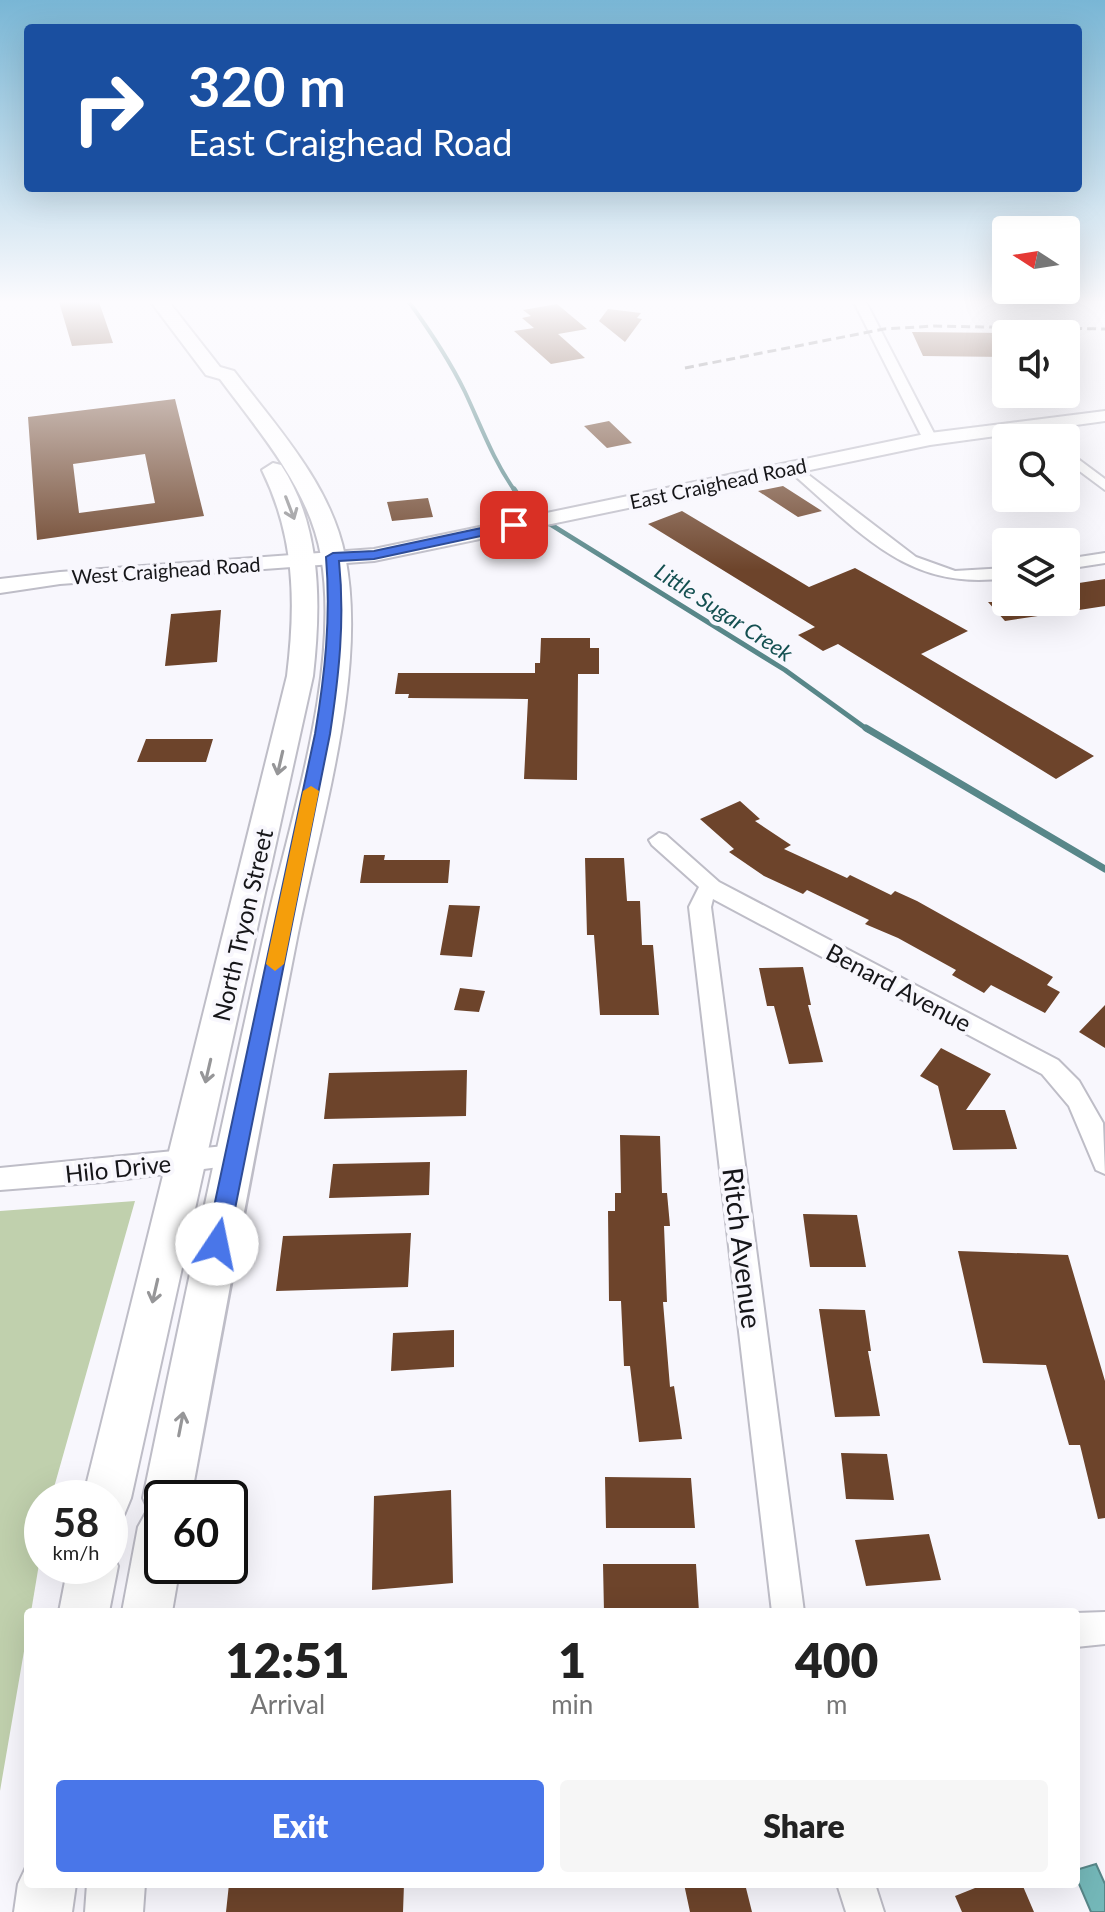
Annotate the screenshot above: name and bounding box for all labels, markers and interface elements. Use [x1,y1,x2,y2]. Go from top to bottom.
text: 320 m [188,52,346,119]
icon: right [56,56,160,160]
text: East Craighead Road [188,120,512,164]
north arrow [992,216,1080,304]
map controls [992,216,1080,616]
button: sound [992,320,1080,408]
button: search [992,424,1080,512]
street label: East Craighead Road [627,453,809,513]
pin [480,491,548,559]
one-way arrow [284,495,298,520]
icon: arrive [492,503,536,547]
button: layers [992,528,1080,616]
street label: West Craighead Road [71,551,261,589]
water label: Little Sugar Creek [650,557,799,667]
one-way arrow [272,750,287,775]
street label: North Tryon Street [206,826,278,1024]
street label: Benard Avenue [822,937,976,1037]
one-way arrow [199,1057,214,1083]
street label: Hilo Drive [64,1148,172,1188]
street label: Ritch Avenue [716,1166,770,1330]
position arrow [175,1202,259,1286]
one-way arrow [147,1278,162,1304]
one-way arrow [175,1412,190,1437]
speed limit sign: 60 [144,1480,248,1584]
text: 58 [53,1498,99,1546]
text: km/h [53,1540,99,1564]
text: 12:51 [226,1631,350,1688]
text: 1 [558,1631,586,1688]
text: 400 [795,1631,878,1688]
text: Arrival [250,1688,325,1720]
text: min [551,1688,593,1720]
text: m [826,1688,847,1720]
button: Exit [56,1780,544,1872]
button: Share [560,1780,1048,1872]

